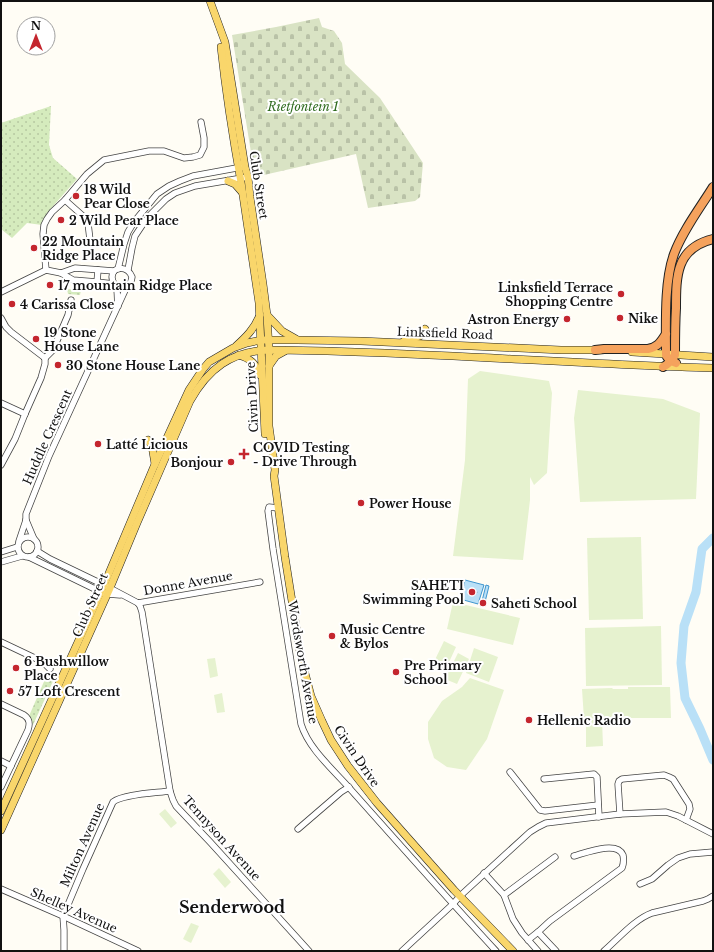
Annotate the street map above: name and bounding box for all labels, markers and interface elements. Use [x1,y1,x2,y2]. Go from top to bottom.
north arrow [16,16,56,56]
text: N [31,19,42,33]
park label: Rietfontein 1 [267,99,339,114]
street label: Club Street [246,150,272,221]
place label: 18 Wild Pear Close [84,182,150,211]
marker: 18 Wild Pear Close [71,191,81,201]
place label: 2 Wild Pear Place [69,213,179,228]
marker: 2 Wild Pear Place [56,215,66,225]
place label: 22 Mountain Ridge Place [42,234,124,263]
marker: 22 Mountain Ridge Place [29,243,39,253]
place label: 17 mountain Ridge Place [58,278,212,293]
marker: 17 mountain Ridge Place [45,280,55,290]
place label: Linksfield Terrace Shopping Centre [498,280,613,309]
marker: Linksfield Terrace Shopping Centre [616,289,626,299]
place label: 4 Carissa Close [20,297,114,312]
marker: 4 Carissa Close [7,299,17,309]
place label: Nike [628,311,658,326]
place label: Astron Energy [466,312,559,327]
marker: Nike [615,313,625,323]
marker: Astron Energy [562,314,572,324]
street label: Linksfield Road [397,324,493,342]
place label: 19 Stone House Lane [44,325,119,354]
marker: 19 Stone House Lane [31,334,41,344]
place label: 30 Stone House Lane [66,358,200,373]
marker: 30 Stone House Lane [53,360,63,370]
street label: Civin Drive [243,361,261,433]
street label: Huddle Crescent [19,386,75,487]
place label: Latté Licious [106,437,188,452]
marker: Latté Licious [93,439,103,449]
place label: COVID Testing - Drive Through [253,440,357,469]
marker: COVID Testing - Drive Through [238,448,250,460]
place label: Bonjour [170,455,223,470]
marker: Bonjour [226,457,236,467]
place label: Power House [369,496,452,511]
marker: Power House [356,498,366,508]
street label: Donne Avenue [142,568,234,598]
street label: Club Street [69,570,111,640]
place label: SAHETI Swimming Pool [363,578,465,607]
marker: SAHETI Swimming Pool [467,587,477,597]
place label: Saheti School [491,596,578,611]
street label: Wordsworth Avenue [285,598,321,725]
marker: Saheti School [478,598,488,608]
place label: Music Centre & Bylos [340,622,425,651]
marker: Music Centre & Bylos [327,631,337,641]
place label: 6 Bushwillow Place [24,654,109,683]
place label: Pre Primary School [404,658,482,687]
marker: 6 Bushwillow Place [11,663,21,673]
marker: Pre Primary School [391,667,401,677]
place label: 57 Loft Crescent [18,684,121,699]
marker: 57 Loft Crescent [5,686,15,696]
place label: Hellenic Radio [537,713,631,728]
marker: Hellenic Radio [524,715,534,725]
street label: Civin Drive [331,722,383,790]
street label: Tennyson Avenue [180,792,264,884]
street label: Milton Avenue [57,801,107,889]
street label: Shelley Avenue [28,884,120,936]
district label: Senderwood [179,897,285,917]

